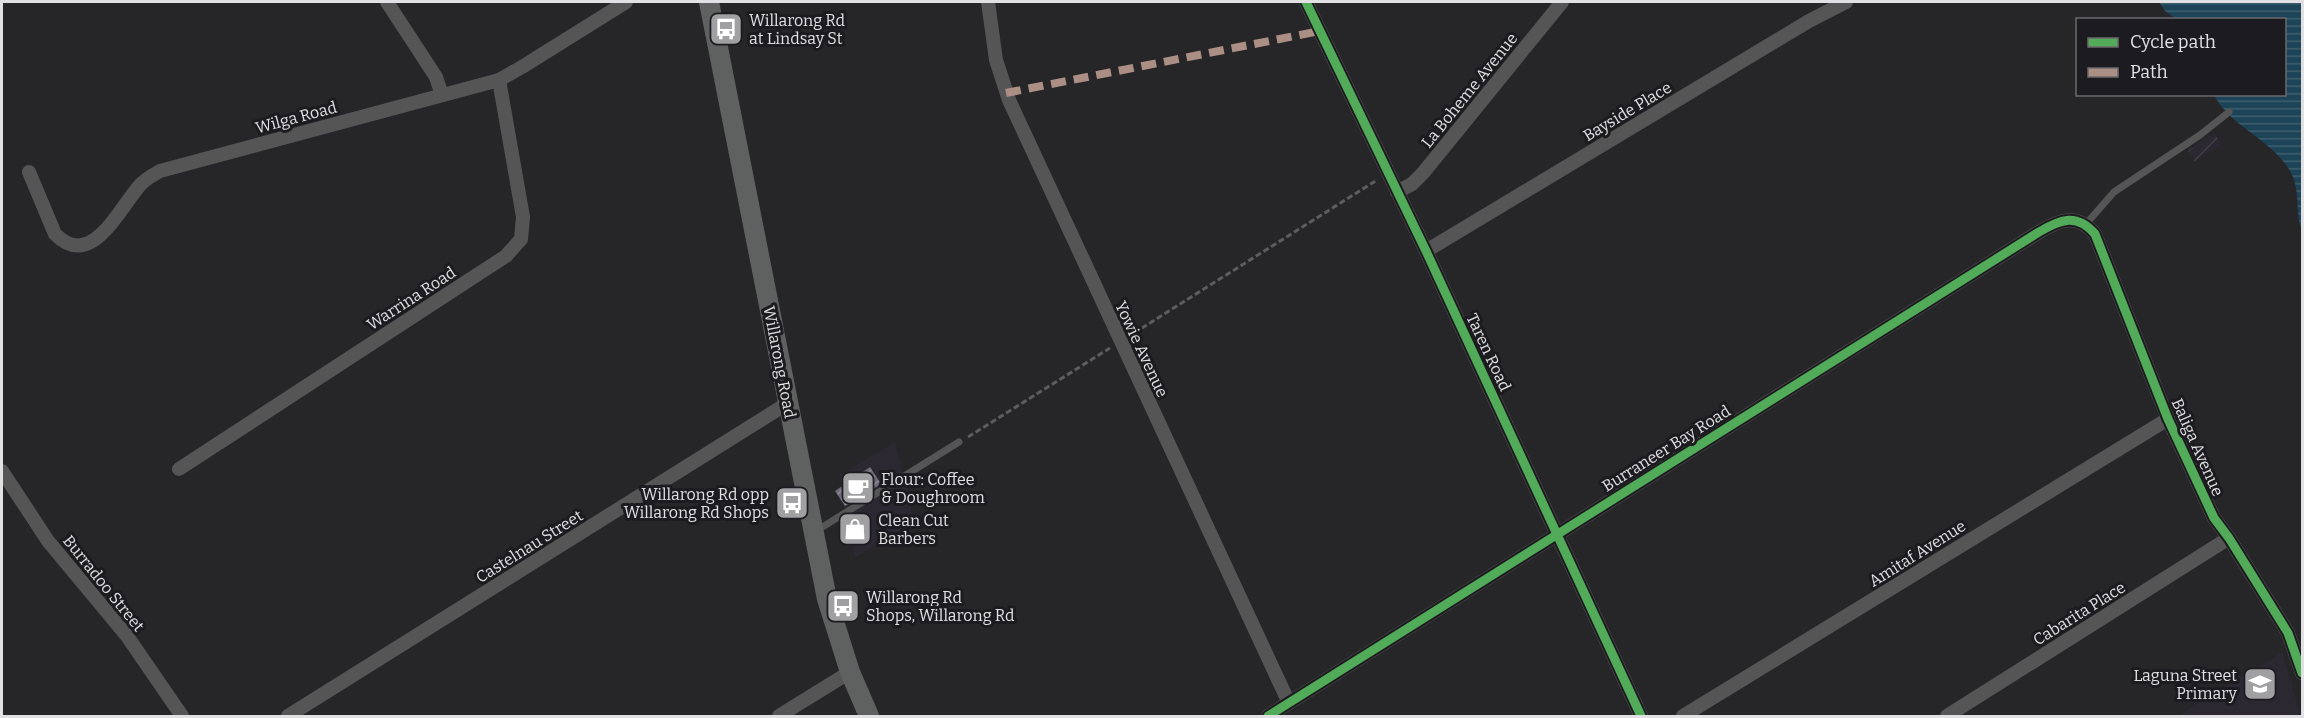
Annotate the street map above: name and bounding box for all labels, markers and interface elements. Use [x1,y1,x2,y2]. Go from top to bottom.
bus stop icon: Willarong Rd at Lindsay St [708,11,744,47]
place label: Willarong Rd at Lindsay St [749,11,846,48]
legend [2076,18,2286,96]
street label: La Boheme Avenue [1417,29,1521,152]
text: Cycle path [2130,31,2216,53]
text: Path [2130,61,2168,83]
street label: Bayside Place [1580,78,1675,145]
street label: Wilga Road [253,97,339,137]
street label: Warrina Road [363,262,460,334]
street label: Yowie Avenue [1111,298,1172,400]
street label: Willarong Road [759,304,800,420]
street label: Taren Road [1462,310,1515,395]
street label: Baliga Avenue [2168,395,2228,499]
street label: Burraneer Bay Road [1599,401,1734,496]
cafe icon: Flour: Coffee & Doughroom [840,470,876,506]
place label: Flour: Coffee & Doughroom [881,470,985,507]
place label: Willarong Rd opp Willarong Rd Shops [624,485,769,522]
bus stop icon: Willarong Rd opp Willarong Rd Shops [774,485,810,521]
street label: Castelnau Street [472,506,586,587]
shop icon: Clean Cut Barbers [837,511,873,547]
place label: Clean Cut Barbers [878,511,949,548]
street label: Amitaf Avenue [1865,516,1969,591]
street label: Burradoo Street [59,531,148,635]
street label: Cabarita Place [2030,578,2129,649]
bus stop icon: Willarong Rd Shops, Willarong Rd [825,588,861,624]
place label: Willarong Rd Shops, Willarong Rd [866,588,1015,625]
place label: Laguna Street Primary [2133,666,2238,703]
school or university icon: Laguna Street Primary [2242,666,2278,702]

